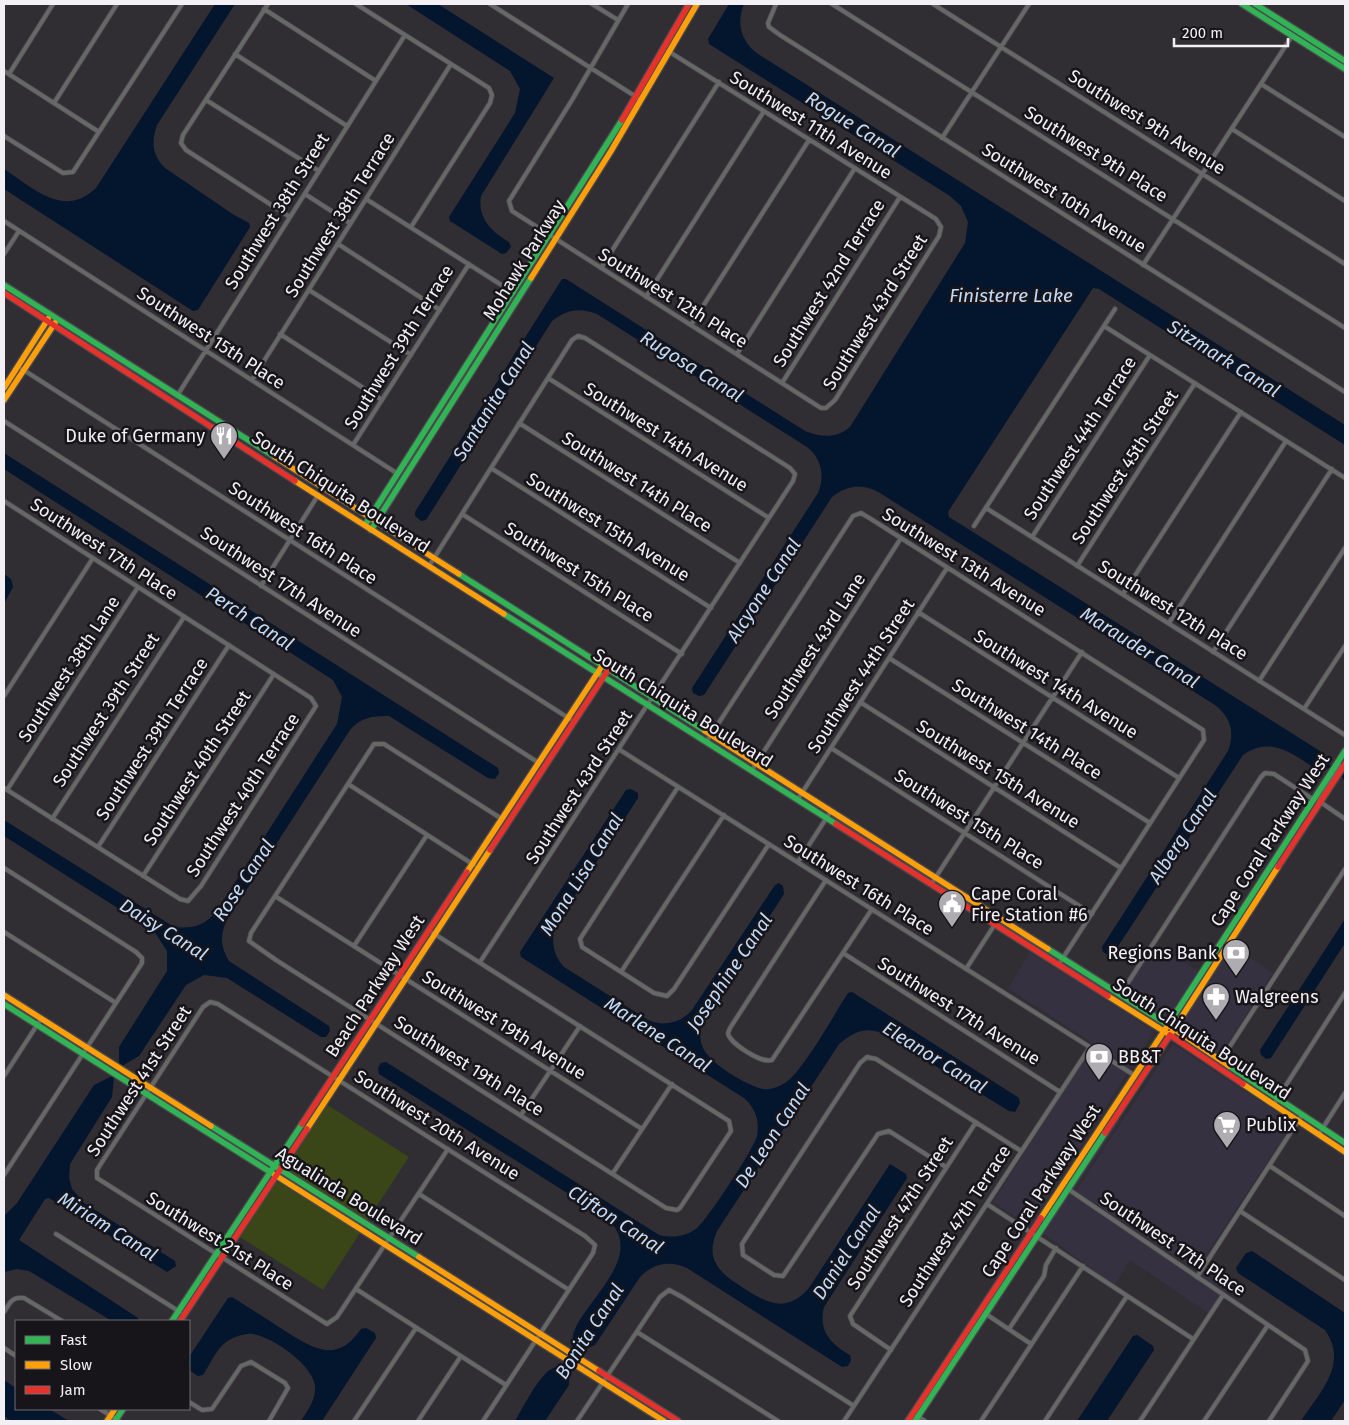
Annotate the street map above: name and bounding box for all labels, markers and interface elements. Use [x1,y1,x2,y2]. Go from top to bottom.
scale bar [1174,15,1288,47]
text: 200 m [1182,24,1223,42]
street label: Southwest 9th Avenue [1064,65,1230,179]
street label: Southwest 11th Avenue [726,66,896,184]
water label: Rogue Canal [801,86,904,163]
street label: Southwest 9th Place [1020,101,1172,207]
street label: Southwest 38th Street [220,129,334,293]
street label: Southwest 38th Terrace [280,129,400,301]
street label: Southwest 10th Avenue [978,138,1150,258]
street label: Mohawk Parkway [478,195,570,324]
street label: Southwest 42nd Terrace [768,195,890,371]
street label: Southwest 43rd Street [818,230,932,394]
street label: Southwest 12th Place [594,243,752,353]
street label: Southwest 39th Terrace [339,261,459,433]
street label: Southwest 15th Place [133,282,289,394]
water label: Finisterre Lake [949,284,1073,307]
water label: Sitzmark Canal [1162,314,1284,402]
water label: Rugosa Canal [636,326,747,407]
water label: Santanita Canal [447,338,539,466]
street label: Southwest 44th Terrace [1019,352,1141,524]
street label: Southwest 14th Avenue [580,378,752,496]
street label: Southwest 45th Street [1067,385,1183,548]
restaurant icon: Duke of Germany [209,421,239,460]
place label: Duke of Germany [65,425,205,447]
street label: South Chiquita Boulevard [248,426,434,558]
street label: Southwest 14th Place [558,427,716,537]
street label: Southwest 15th Avenue [522,468,694,586]
street label: Southwest 16th Place [225,477,381,589]
street label: Southwest 17th Place [26,493,182,605]
street label: Southwest 13th Avenue [878,503,1050,621]
street label: Southwest 15th Place [500,517,658,627]
street label: Southwest 17th Avenue [196,522,366,642]
water label: Alcyone Canal [721,534,806,647]
street label: Southwest 12th Place [1094,555,1252,665]
street label: Southwest 43rd Lane [760,569,870,723]
water label: Perch Canal [202,582,298,655]
street label: Southwest 38th Lane [14,592,124,746]
street label: Southwest 44th Street [803,594,920,757]
water label: Marauder Canal [1076,602,1203,693]
street label: Southwest 14th Avenue [970,625,1142,743]
street label: Southwest 39th Street [48,628,164,791]
street label: South Chiquita Boulevard [589,644,777,772]
street label: Southwest 39th Terrace [91,654,213,824]
street label: Southwest 14th Place [948,674,1106,784]
street label: Southwest 40th Street [139,686,256,850]
street label: Southwest 43rd Street [521,705,637,868]
street label: Southwest 40th Terrace [182,709,304,881]
street label: Southwest 15th Avenue [912,715,1084,833]
street label: Cape Coral Parkway West [1206,749,1334,931]
street label: Southwest 15th Place [890,764,1048,874]
water label: Alberg Canal [1143,785,1221,889]
water label: Mona Lisa Canal [535,809,628,940]
street label: Southwest 16th Place [780,830,938,940]
water label: Rose Canal [208,835,279,926]
place label: Cape Coral Fire Station #6 [971,883,1088,926]
public building icon: Cape Coral Fire Station #6 [937,889,967,928]
water label: Daisy Canal [116,893,212,965]
water label: Josephine Canal [681,909,777,1036]
street label: Beach Parkway West [321,910,429,1061]
bank icon: Regions Bank [1221,938,1251,977]
place label: Regions Bank [1107,942,1218,964]
street label: Southwest 17th Avenue [874,952,1044,1070]
street label: Southwest 19th Avenue [418,966,590,1084]
street label: South Chiquita Boulevard [1109,973,1295,1105]
pharmacy icon: Walgreens [1201,982,1231,1021]
place label: Walgreens [1235,986,1319,1008]
water label: Marlene Canal [600,992,715,1077]
street label: Southwest 41st Street [82,1001,196,1160]
street label: Southwest 19th Place [390,1011,548,1121]
water label: Eleanor Canal [878,1016,991,1099]
bank icon: BB&T [1084,1042,1114,1081]
place label: BB&T [1118,1046,1162,1068]
street label: Southwest 20th Avenue [350,1065,524,1185]
water label: De Leon Canal [730,1078,815,1192]
street label: Cape Coral Parkway West [977,1100,1105,1282]
supermarket icon: Publix [1212,1110,1242,1149]
place label: Publix [1246,1114,1296,1136]
street label: Southwest 47th Street [842,1132,958,1294]
street label: Southwest 47th Terrace [894,1141,1016,1311]
street label: Agualinda Boulevard [272,1142,426,1250]
water label: Clifton Canal [564,1180,668,1259]
water label: Miriam Canal [54,1187,162,1266]
street label: Southwest 21st Place [142,1187,298,1295]
street label: Southwest 17th Place [1096,1187,1250,1301]
water label: Daniel Canal [807,1201,885,1304]
water label: Bonita Canal [550,1279,629,1383]
legend [15,1320,190,1410]
text: Fast [60,1331,87,1349]
text: Slow [60,1356,92,1374]
text: Jam [60,1381,86,1399]

